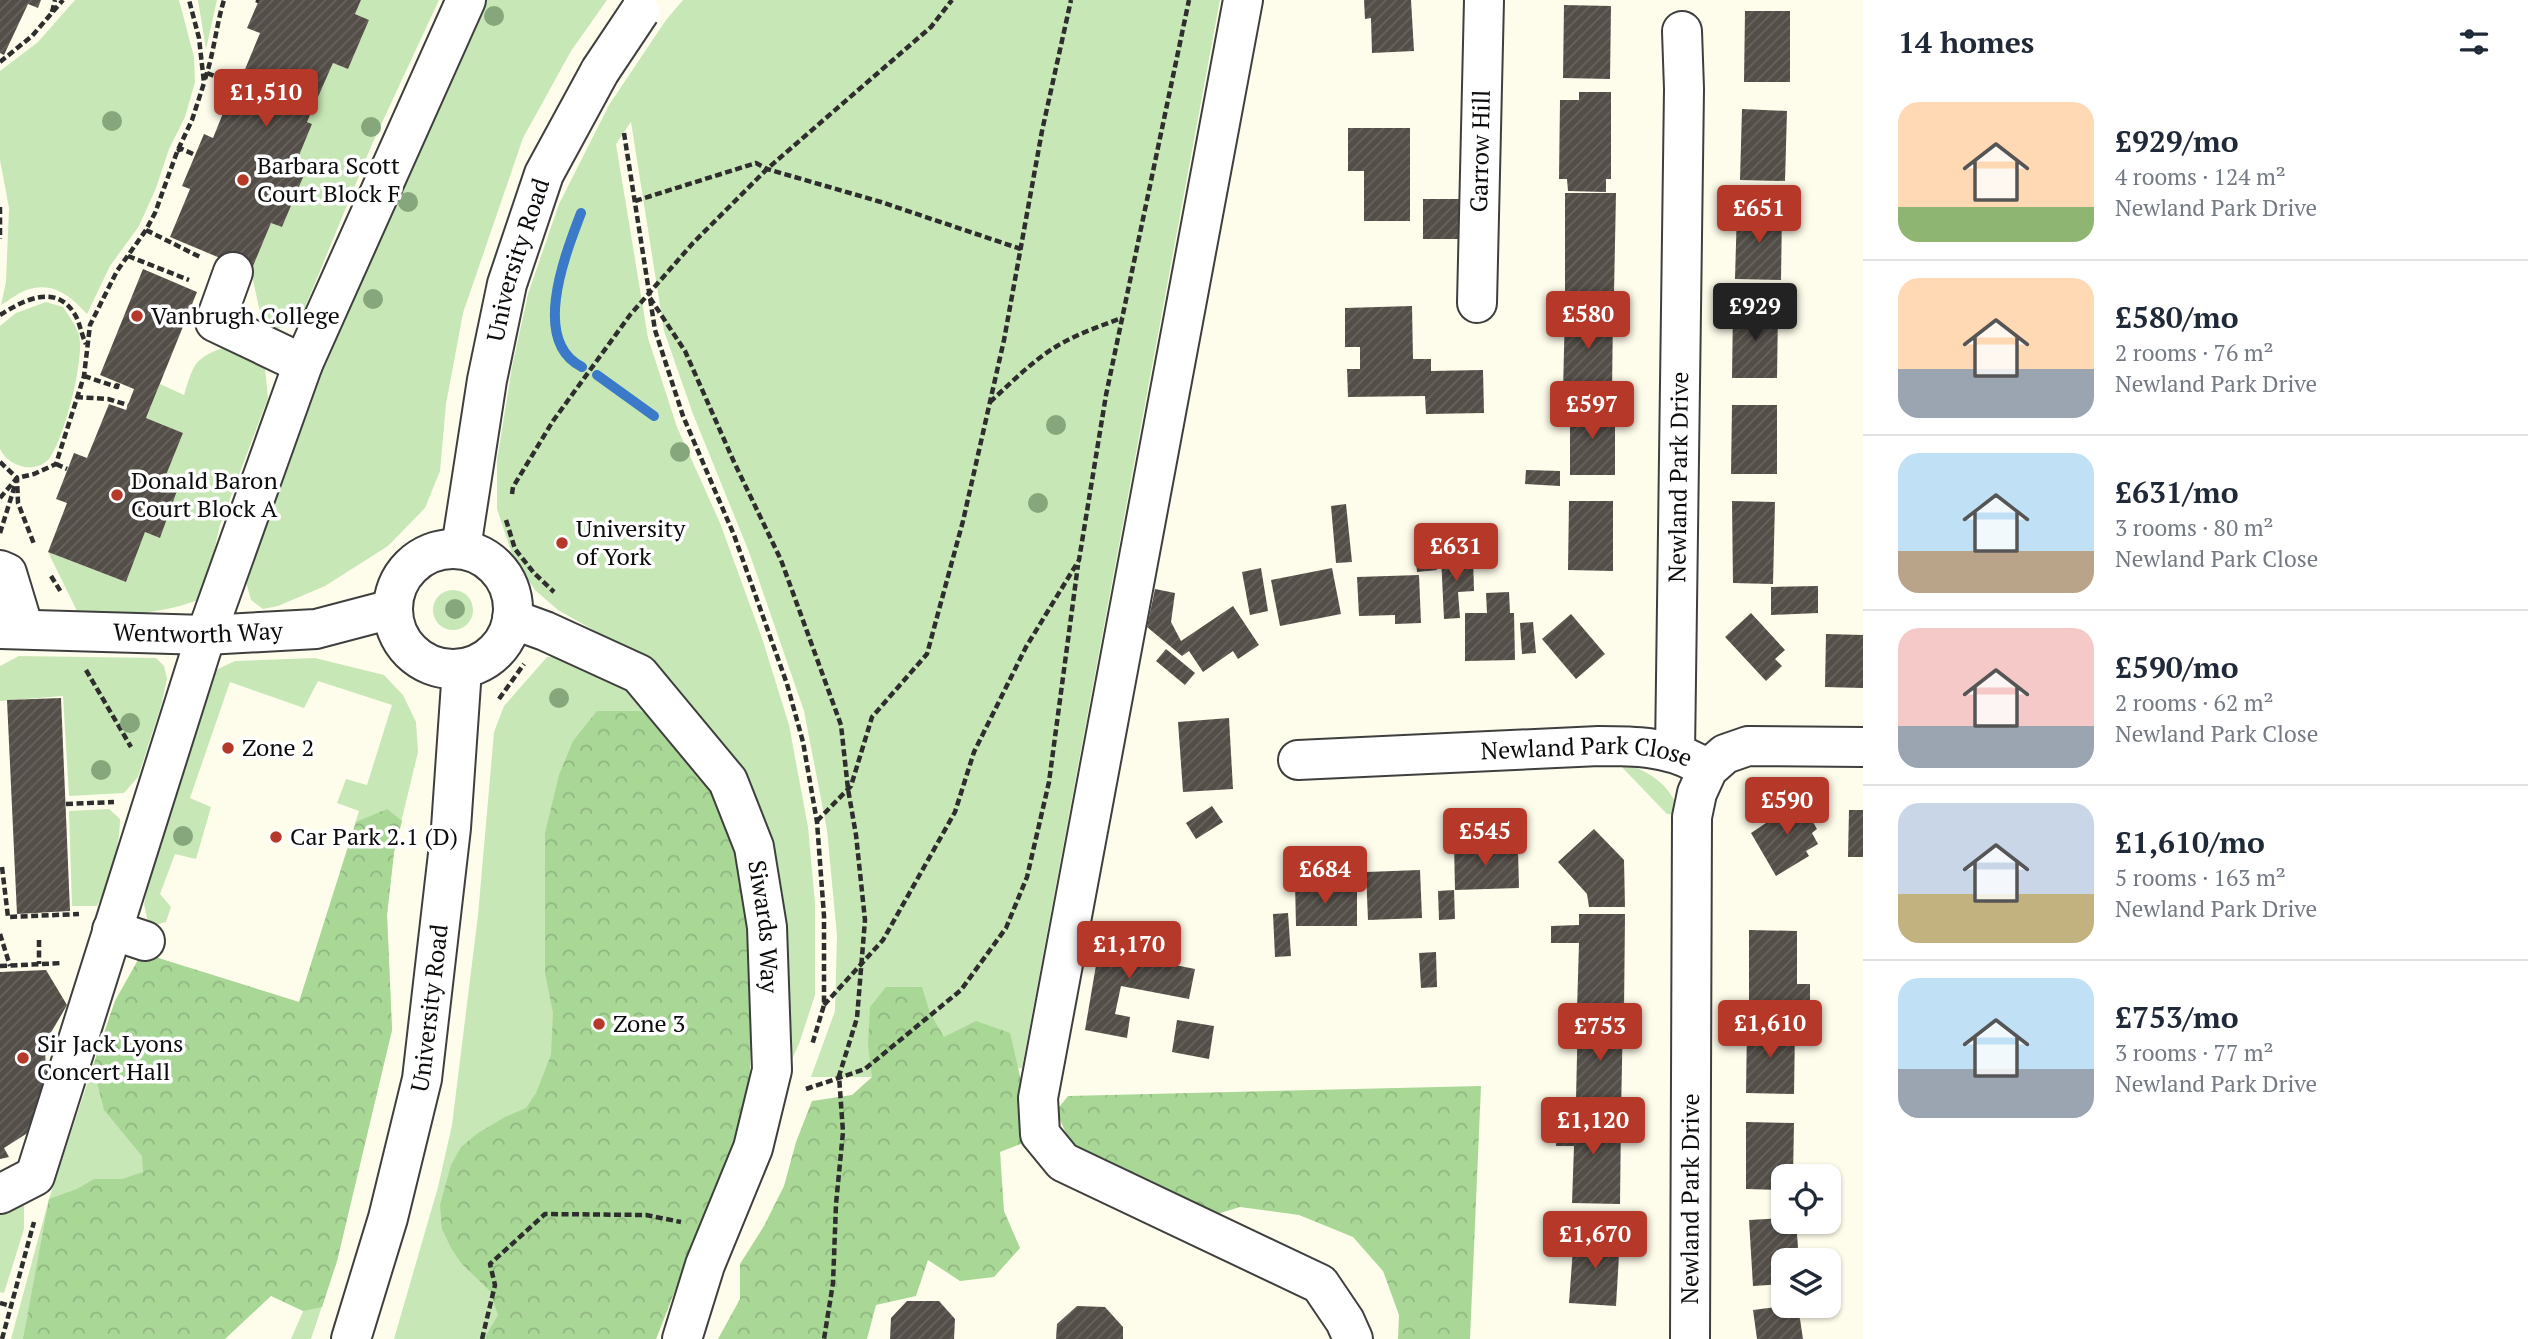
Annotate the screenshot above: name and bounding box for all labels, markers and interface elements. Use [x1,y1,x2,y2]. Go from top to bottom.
text: 14 homes [1898,22,2034,62]
icon: filters [2455,23,2493,61]
pin: £1,510 [209,69,323,129]
text: £1,510 [230,76,302,107]
street label: Garrow Hill [1462,89,1497,213]
text: £929/mo [2115,121,2239,161]
icon: home [1954,130,2038,214]
place label: Barbara Scott Court Block F [257,149,401,209]
text: 4 rooms · 124 m² [2115,161,2286,192]
marker: Barbara Scott Court Block F [235,172,251,188]
street label: University Road [478,174,556,344]
pin: £651 [1718,186,1800,245]
text: £651 [1733,192,1785,223]
text: Newland Park Drive [2115,192,2317,223]
pin: £929 [1714,284,1796,343]
text: £929 [1729,290,1781,321]
pin: £580 [1547,292,1629,351]
text: £580/mo [2115,297,2239,337]
text: £580 [1562,298,1614,329]
place label: Vanbrugh College [151,299,340,331]
icon: home [1954,306,2038,390]
marker: Vanbrugh College [129,308,145,324]
text: 2 rooms · 76 m² [2115,337,2274,368]
text: Newland Park Drive [2115,368,2317,399]
street label: Newland Park Drive [1660,371,1695,583]
pin: £597 [1551,382,1633,441]
text: £597 [1566,388,1618,419]
place label: Donald Baron Court Block A [131,464,278,524]
text: £631/mo [2115,472,2239,512]
icon: home [1954,481,2038,565]
marker: Donald Baron Court Block A [109,487,125,503]
place label: University of York [576,512,686,572]
text: 3 rooms · 80 m² [2115,512,2274,543]
pin: £631 [1415,524,1497,583]
text: £631 [1430,530,1482,561]
marker: University of York [554,535,570,551]
text: Newland Park Close [2115,543,2318,574]
street label: Wentworth Way [113,614,284,650]
text: £590/mo [2115,647,2239,687]
icon: home [1954,656,2038,740]
text: 2 rooms · 62 m² [2115,687,2274,718]
text: Newland Park Close [2115,718,2318,749]
street label: Newland Park Close [1480,729,1698,774]
place label: Zone 2 [242,731,314,763]
marker: Zone 2 [220,740,236,756]
pin: £590 [1746,778,1828,837]
text: £590 [1761,784,1813,815]
pin: £545 [1444,808,1526,868]
text: £545 [1459,815,1511,846]
place label: Car Park 2.1 (D) [290,820,458,852]
text: £1,610/mo [2115,822,2265,862]
marker: Car Park 2.1 (D) [268,829,284,845]
icon: home [1954,831,2038,915]
pin: £684 [1284,846,1366,906]
text: £684 [1299,853,1351,884]
street label: Siwards Way [741,858,786,995]
text: 5 rooms · 163 m² [2115,862,2286,893]
text: Newland Park Drive [2115,893,2317,924]
street label: University Road [402,922,455,1095]
pin: £1,170 [1072,922,1186,981]
text: £1,170 [1093,928,1165,959]
text: £753/mo [2115,997,2239,1037]
pin: £1,610 [1713,1000,1827,1060]
pin: £753 [1559,1004,1641,1063]
icon: home [1954,1006,2038,1090]
place label: Zone 3 [613,1007,685,1039]
text: £1,610 [1734,1007,1806,1038]
text: £753 [1574,1010,1626,1041]
marker: Zone 3 [591,1016,607,1032]
place label: Sir Jack Lyons Concert Hall [37,1027,183,1087]
text: 3 rooms · 77 m² [2115,1037,2274,1068]
marker: Sir Jack Lyons Concert Hall [15,1050,31,1066]
text: Newland Park Drive [2115,1068,2317,1099]
street label: Newland Park Drive [1673,1093,1706,1305]
pin: £1,120 [1536,1098,1650,1157]
text: £1,120 [1557,1104,1629,1135]
map controls [1771,1164,1841,1318]
button: locate [1771,1164,1841,1234]
pin: £1,670 [1538,1212,1652,1271]
text: £1,670 [1559,1218,1631,1249]
button: layers [1771,1248,1841,1318]

